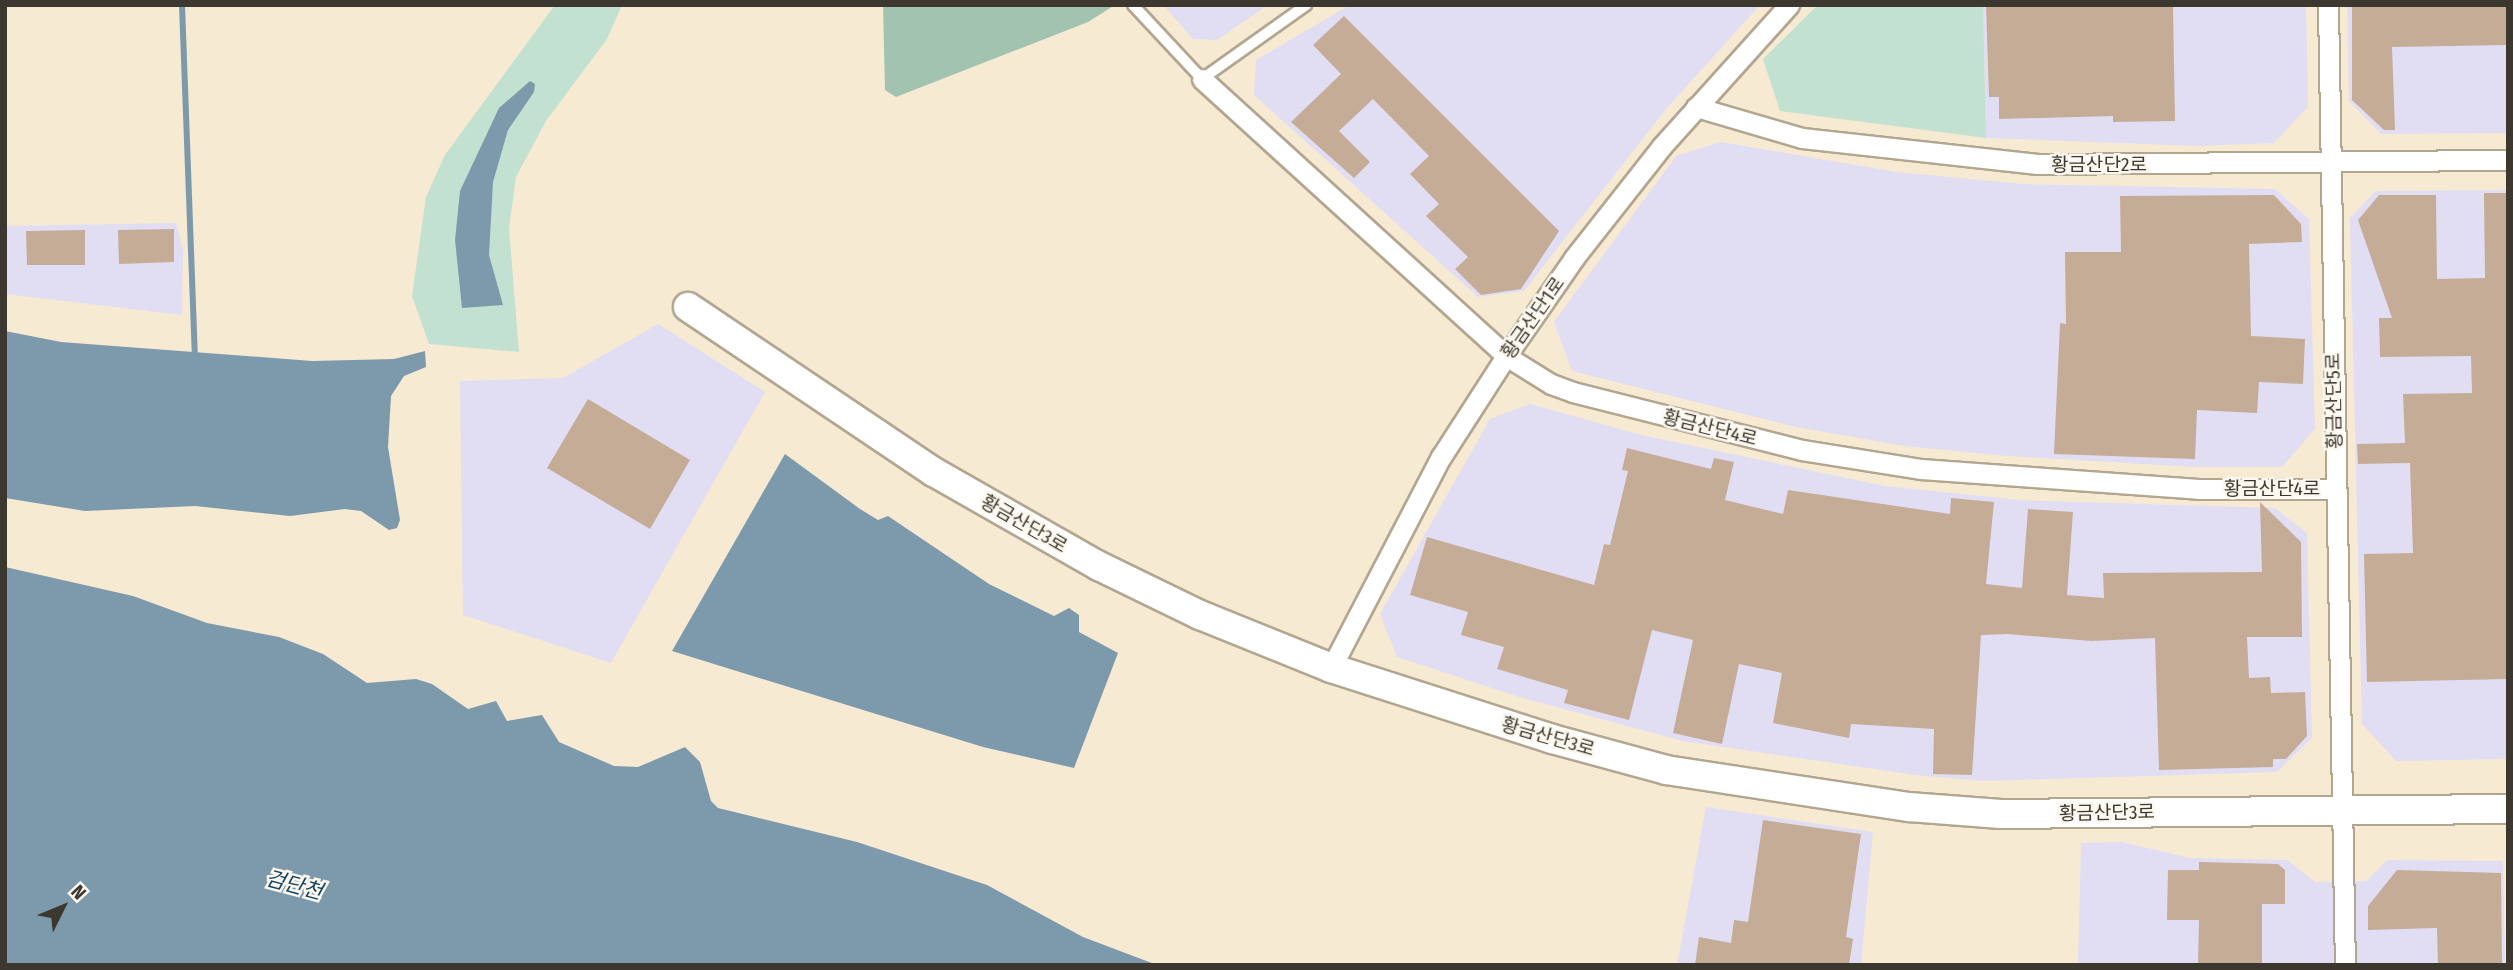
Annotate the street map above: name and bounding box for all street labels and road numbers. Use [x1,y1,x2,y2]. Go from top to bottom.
street label: 황금산단2로 [2051,154,2147,176]
street label: 황금산단1로 [1496,273,1570,363]
street label: 황금산단5로 [2322,353,2346,449]
street label: 황금산단4로 [1660,405,1760,451]
street label: 황금산단4로 [2224,478,2320,500]
street label: 황금산단3로 [977,490,1071,558]
street label: 황금산단3로 [1499,713,1597,761]
street label: 황금산단3로 [2059,801,2155,825]

